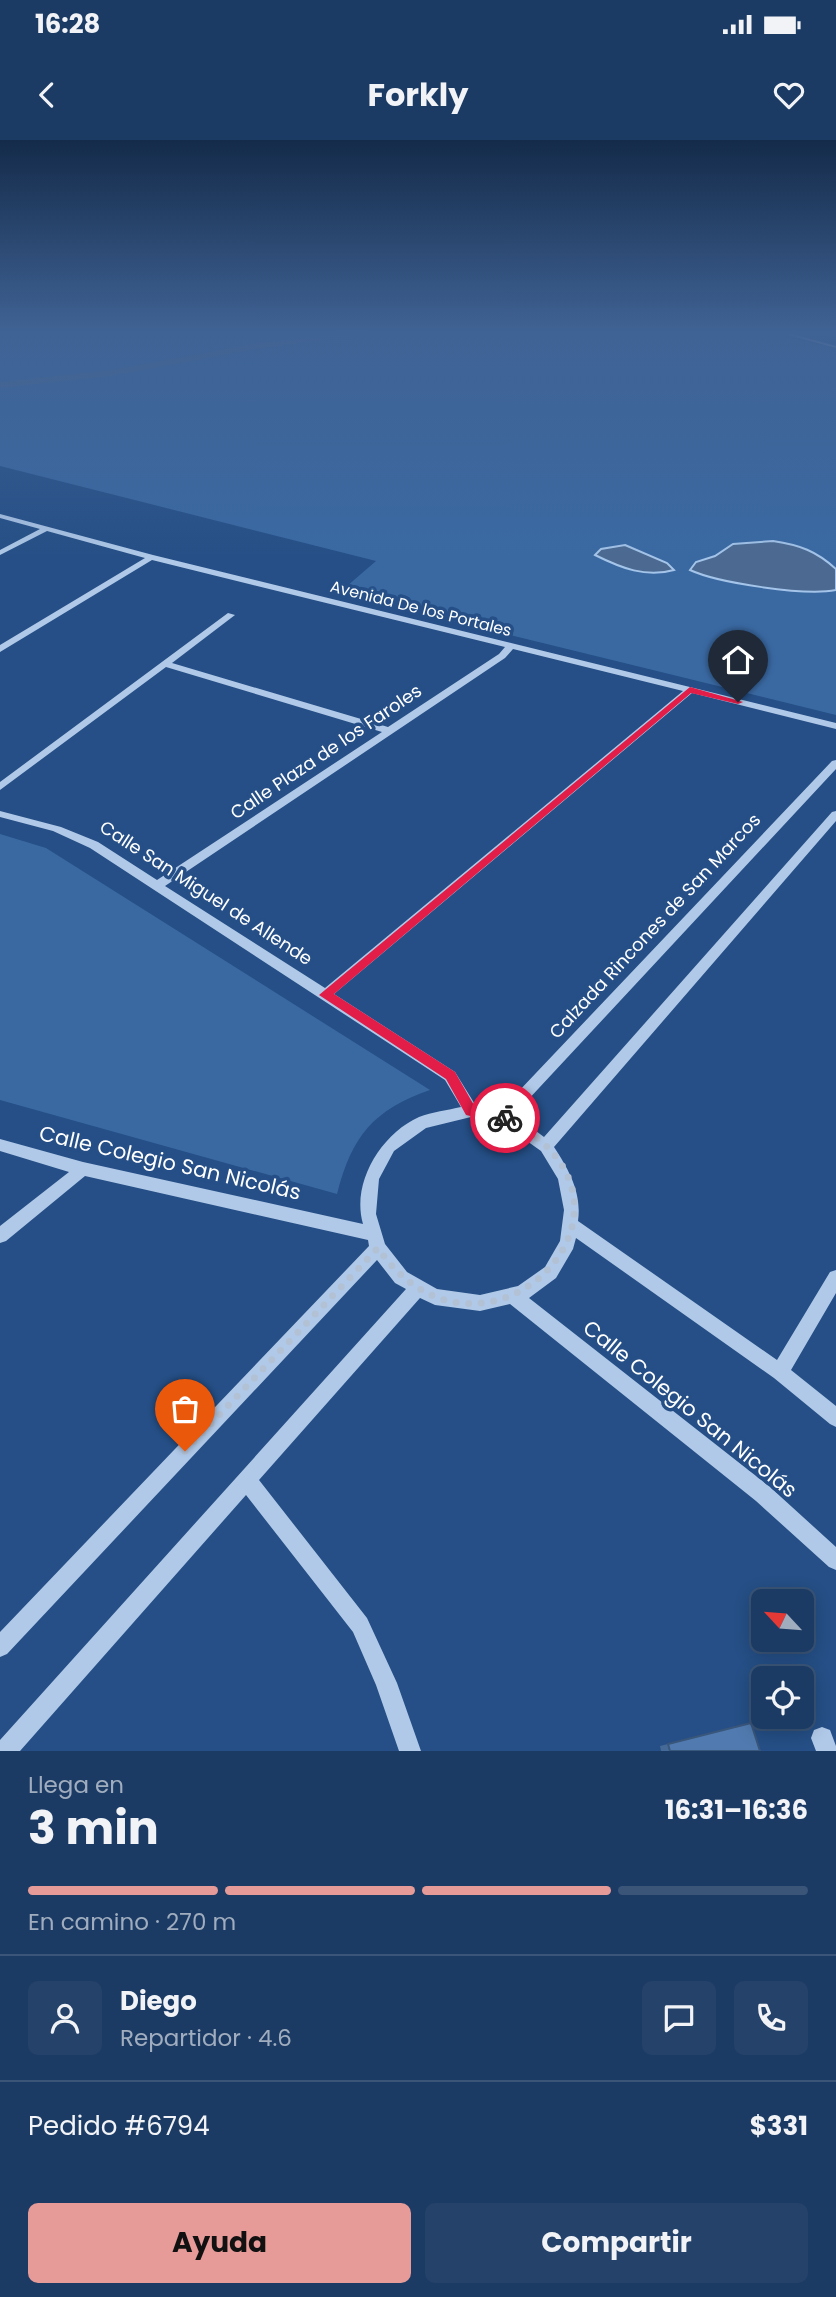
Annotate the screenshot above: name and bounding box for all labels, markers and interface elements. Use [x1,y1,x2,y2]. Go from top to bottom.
text: 16:28 [35,6,100,42]
text: Forkly [367,72,469,117]
icon: back [28,76,66,114]
icon: heart [770,76,808,114]
street label: Avenida De los Portales [328,575,514,642]
pin [708,630,768,702]
icon: home [719,641,757,679]
street label: Calle Plaza de los Faroles [225,678,426,825]
street label: Calzada Rincones de San Marcos [543,808,766,1044]
street label: Calle San Miguel de Allende [95,814,318,971]
courier [470,1083,540,1153]
icon: bike [486,1099,524,1137]
street label: Calle Colegio San Nicolás [36,1118,304,1207]
street label: Calle Colegio San Nicolás [577,1313,803,1504]
pin [155,1379,215,1451]
icon: bag [166,1390,204,1428]
north arrow [751,1589,814,1652]
map controls [751,1589,814,1729]
button: locate [751,1666,814,1729]
text: Llega en [28,1769,124,1801]
text: 16:31–16:36 [665,1792,808,1828]
text: 3 min [28,1796,159,1860]
text: En camino · 270 m [28,1906,236,1938]
button: person [28,1981,102,2055]
button: chat [642,1981,716,2055]
button: phone [734,1981,808,2055]
text: Diego [120,1983,197,2019]
text: Repartidor · 4.6 [120,2022,292,2054]
text: Pedido #6794 [28,2108,210,2144]
text: $331 [750,2108,808,2144]
button: Ayuda [28,2203,411,2283]
button: Compartir [425,2203,808,2283]

